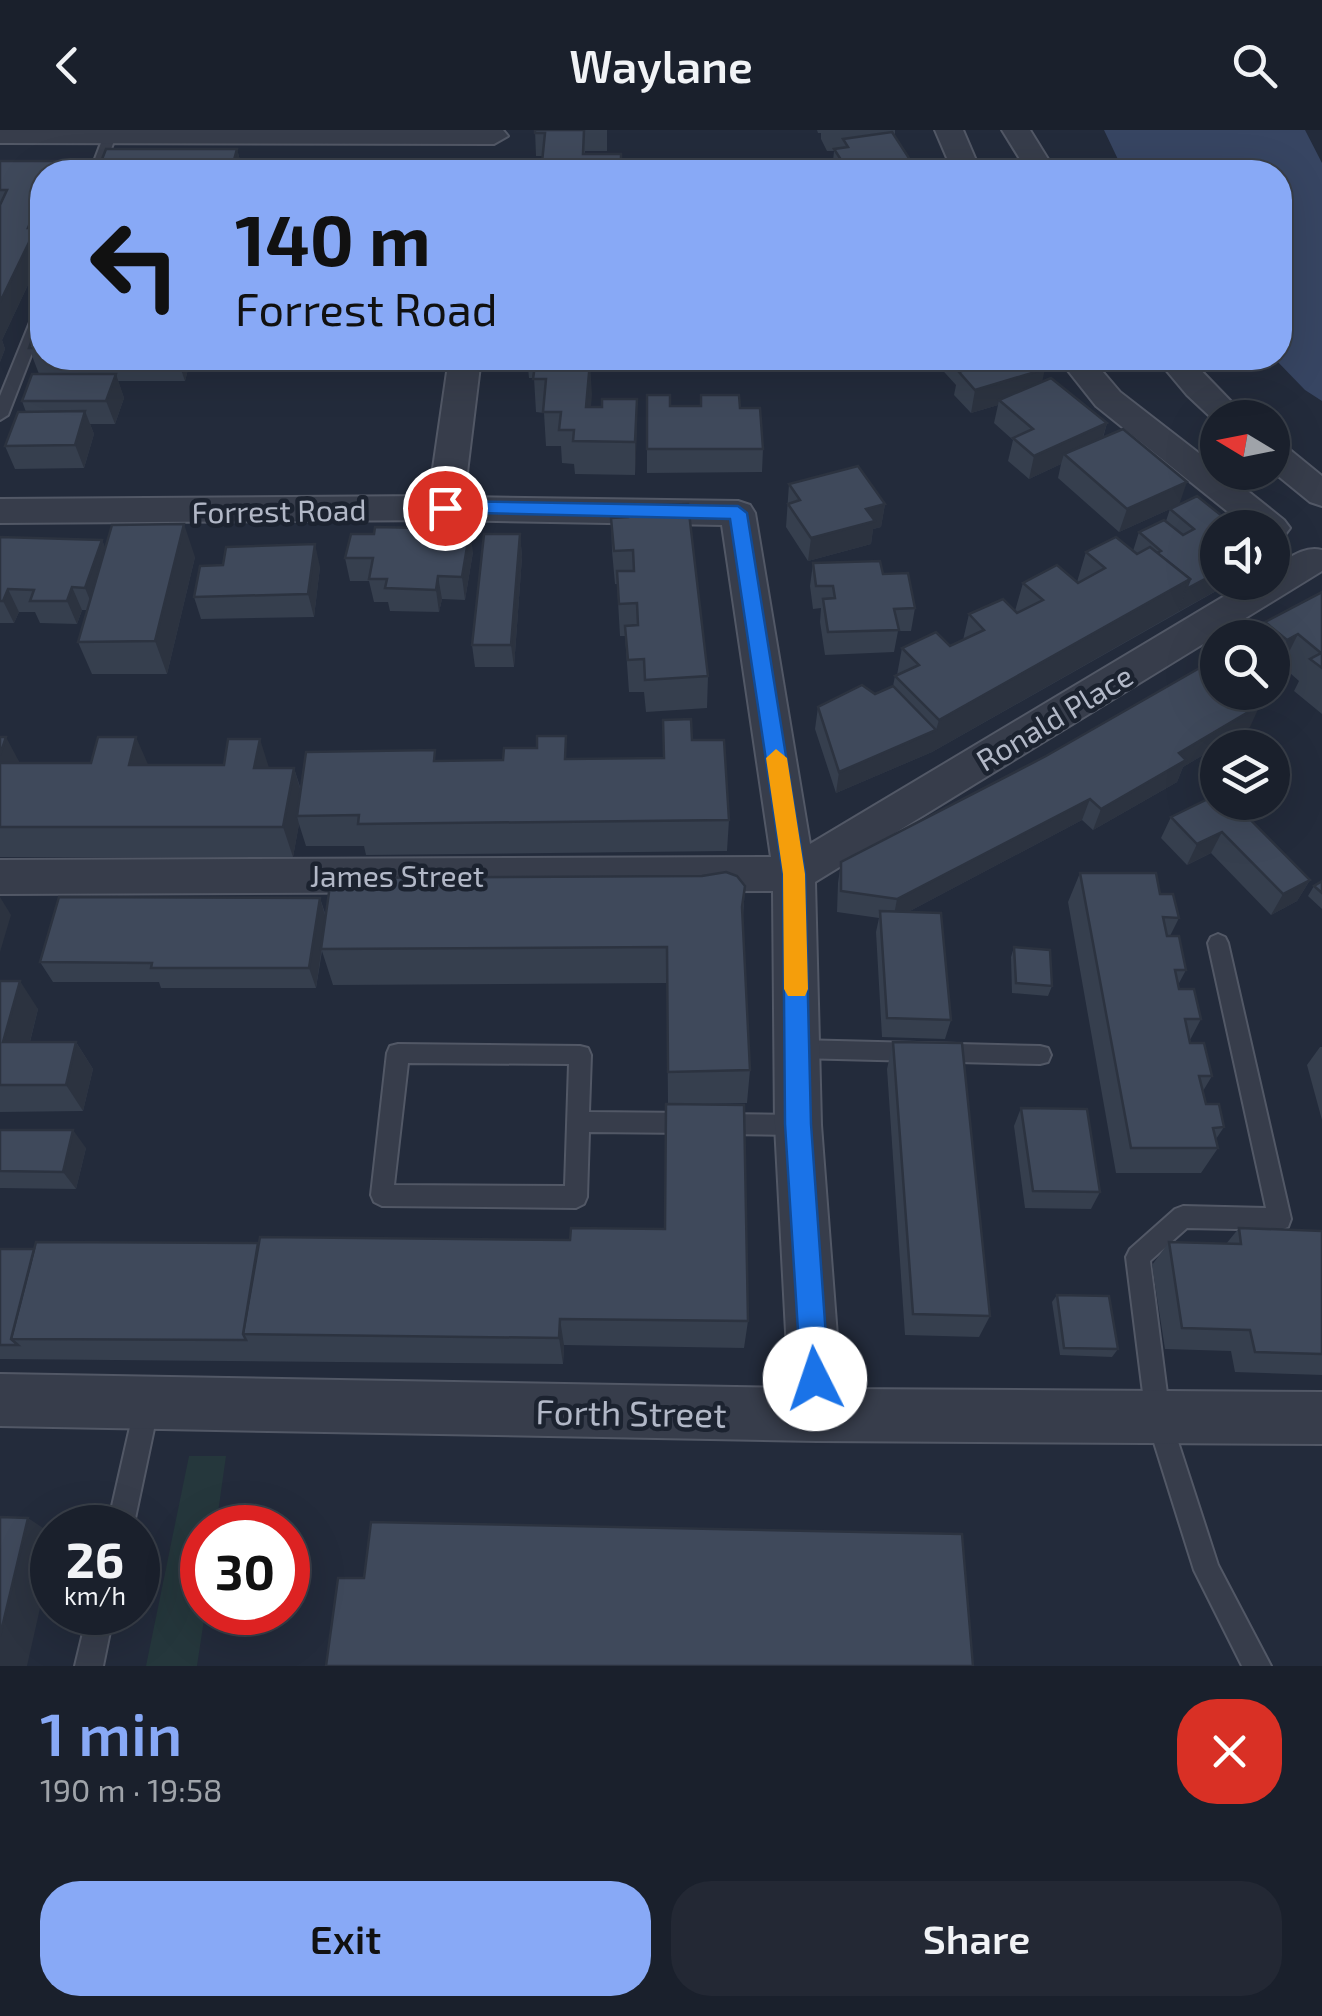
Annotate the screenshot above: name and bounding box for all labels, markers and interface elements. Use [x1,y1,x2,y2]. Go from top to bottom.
icon: back [40,38,95,93]
text: Waylane [569,38,753,92]
icon: search [1227,38,1282,93]
text: 140 m [235,196,431,280]
icon: left [70,200,200,330]
text: Forrest Road [235,281,497,335]
north arrow [1200,400,1290,490]
map controls [1200,400,1290,820]
pin [403,466,488,551]
icon: arrive [418,481,473,536]
street label: Forrest Road [191,490,367,530]
button: sound [1200,510,1290,600]
button: search [1200,620,1290,710]
street label: Ronald Place [969,656,1139,778]
button: layers [1200,730,1290,820]
street label: James Street [310,857,484,893]
position arrow [763,1327,867,1431]
street label: Forth Street [535,1389,727,1435]
speed limit sign: 30 [180,1505,310,1635]
text: 26 [66,1528,124,1588]
text: km/h [64,1580,126,1610]
text: 1 min [40,1696,182,1768]
button: close [1177,1699,1282,1804]
text: 190 m · 19:58 [40,1770,223,1808]
button: Exit [40,1881,651,1996]
button: Share [671,1881,1282,1996]

